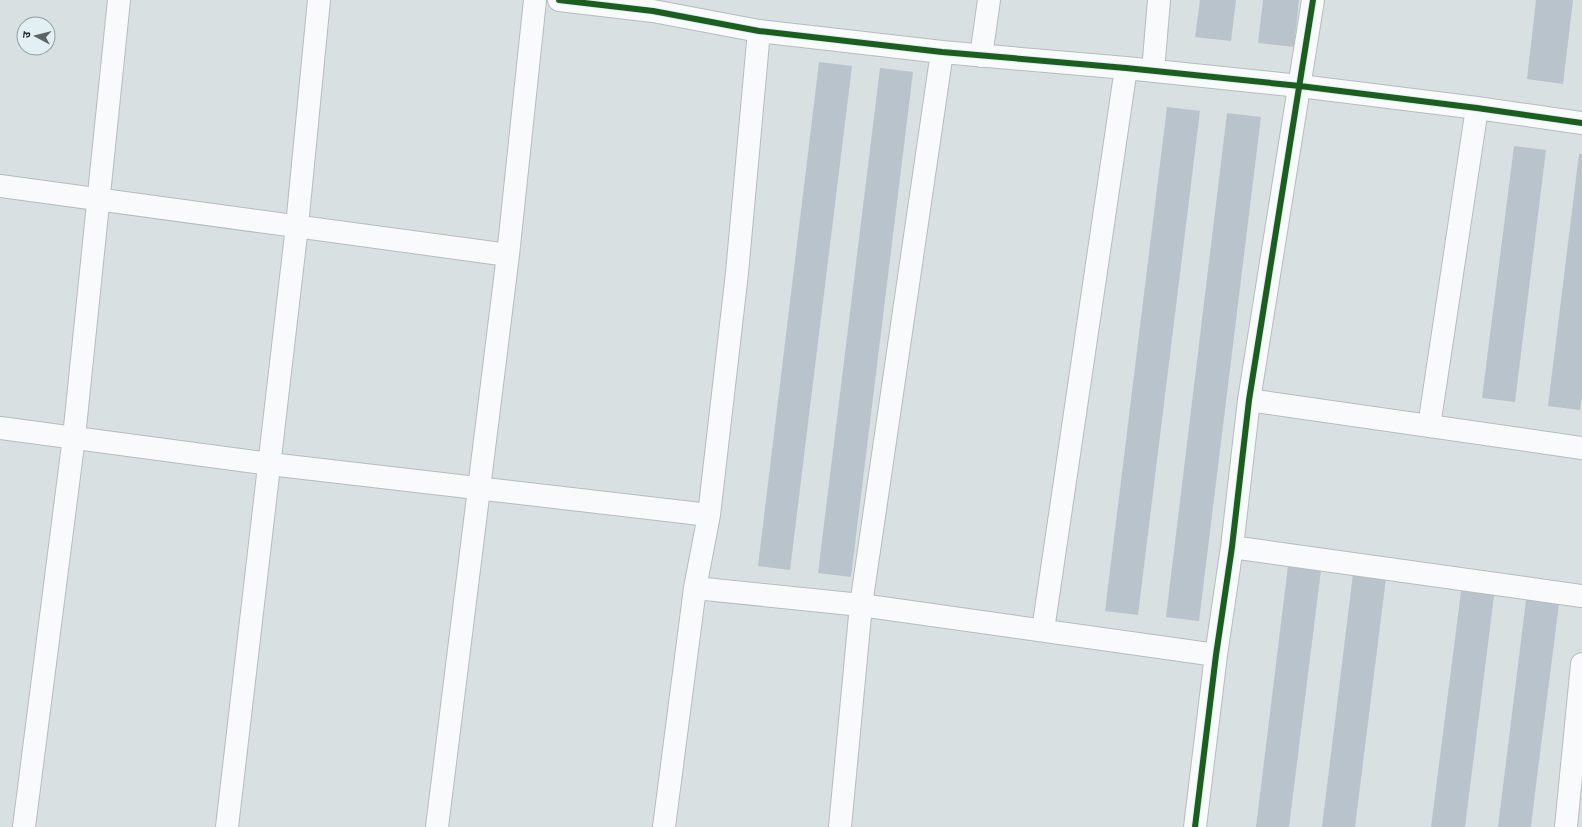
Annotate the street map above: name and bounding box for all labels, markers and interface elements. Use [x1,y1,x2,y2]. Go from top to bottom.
north arrow [16,16,56,56]
text: उ [19,30,33,39]

